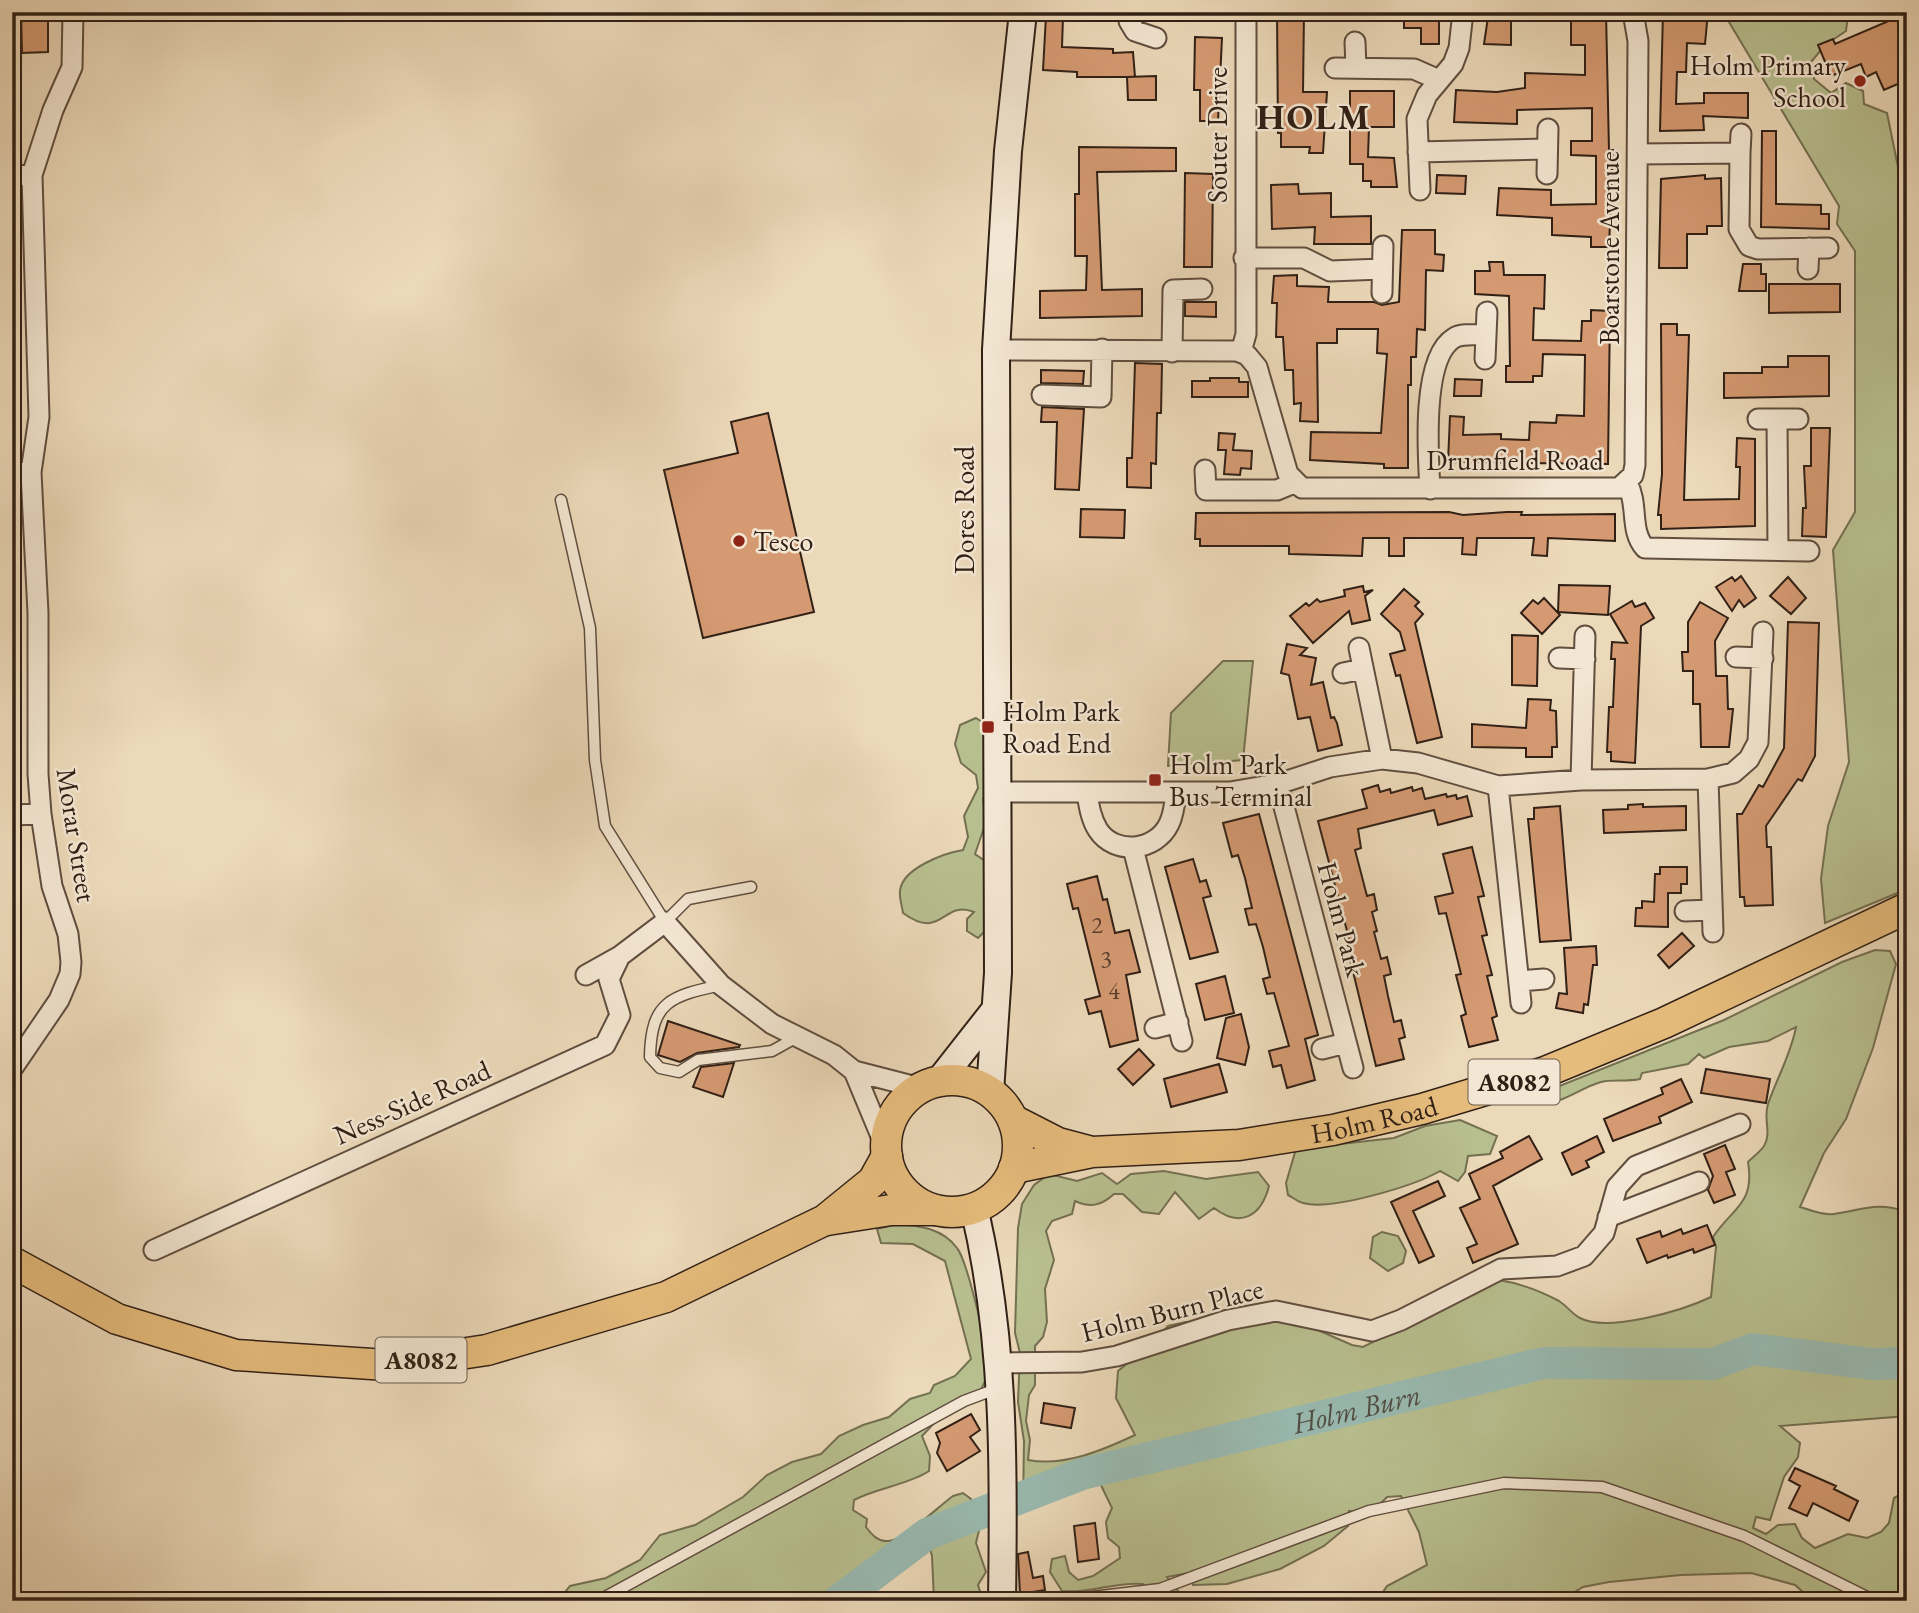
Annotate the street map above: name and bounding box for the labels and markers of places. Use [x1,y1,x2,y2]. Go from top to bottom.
place label: Holm Primary School [1690,47,1847,115]
marker: Holm Primary School [1852,73,1868,89]
place label: Tesco [753,523,813,559]
marker: Tesco [731,533,747,549]
place label: Holm Park Road End [1002,693,1121,761]
marker: Holm Park Road End [980,719,996,735]
place label: Holm Park Bus Terminal [1169,746,1313,814]
marker: Holm Park Bus Terminal [1147,772,1163,788]

